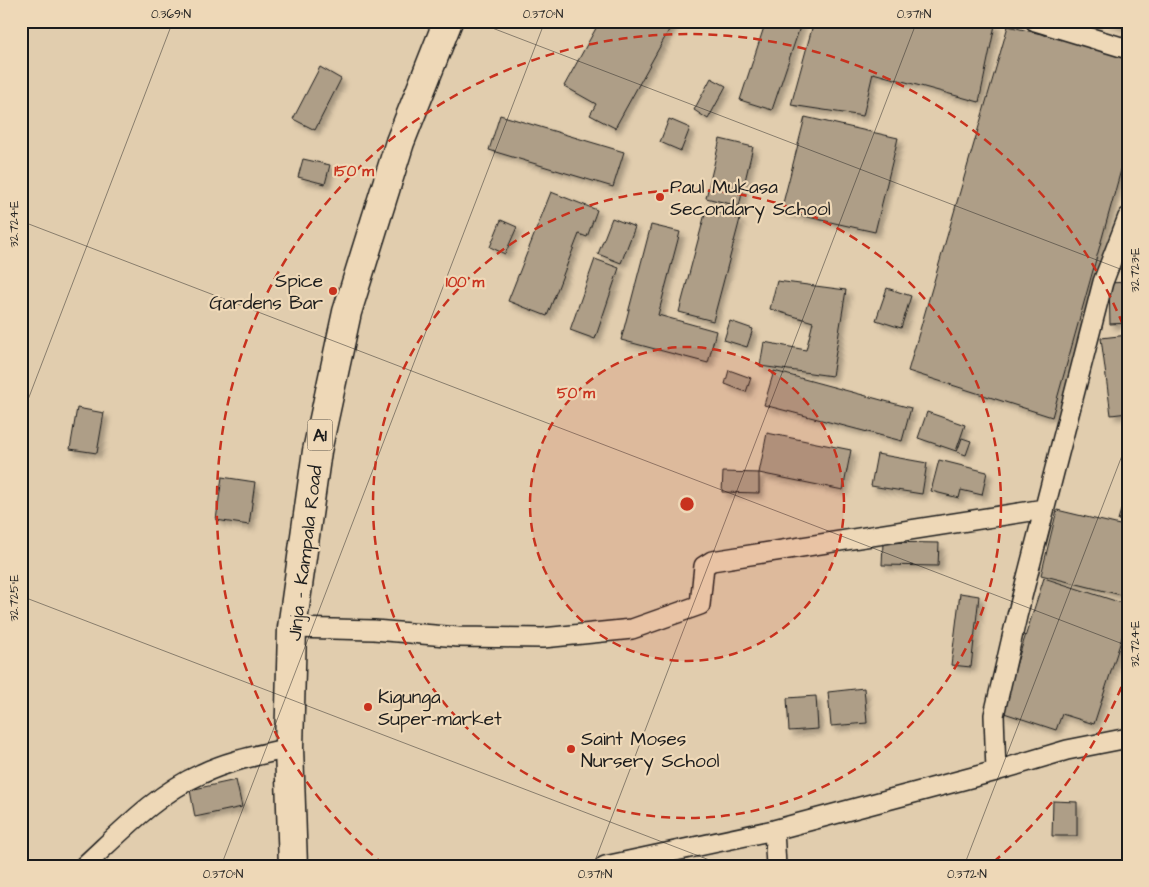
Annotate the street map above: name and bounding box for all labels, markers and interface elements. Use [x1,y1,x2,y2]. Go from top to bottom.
text: 0.369°N [151,6,191,23]
text: 0.370°N [523,6,564,23]
text: 0.371°N [897,6,932,23]
text: 150 m [334,161,374,182]
place label: Paul Mukasa Secondary School [670,174,831,224]
marker: Paul Mukasa Secondary School [654,191,666,203]
text: 32.724°E [6,201,23,247]
text: 32.723°E [1127,248,1144,292]
place label: Spice Gardens Bar [209,268,324,317]
text: 100 m [446,272,485,293]
marker: Spice Gardens Bar [327,285,339,297]
text: 50 m [557,383,595,404]
road number: A1 [308,420,332,450]
street label: Jinja - Kampala Road [281,464,330,643]
centre of rings [678,495,696,513]
text: 32.725°E [6,574,23,622]
text: 32.724°E [1127,621,1144,667]
place label: Kigunga Super-market [378,684,502,733]
marker: Kigunga Super-market [362,701,374,713]
place label: Saint Moses Nursery School [581,726,719,776]
marker: Saint Moses Nursery School [565,743,577,755]
text: 0.370°N [203,866,244,883]
text: 0.371°N [578,866,613,883]
text: 0.372°N [947,866,987,883]

